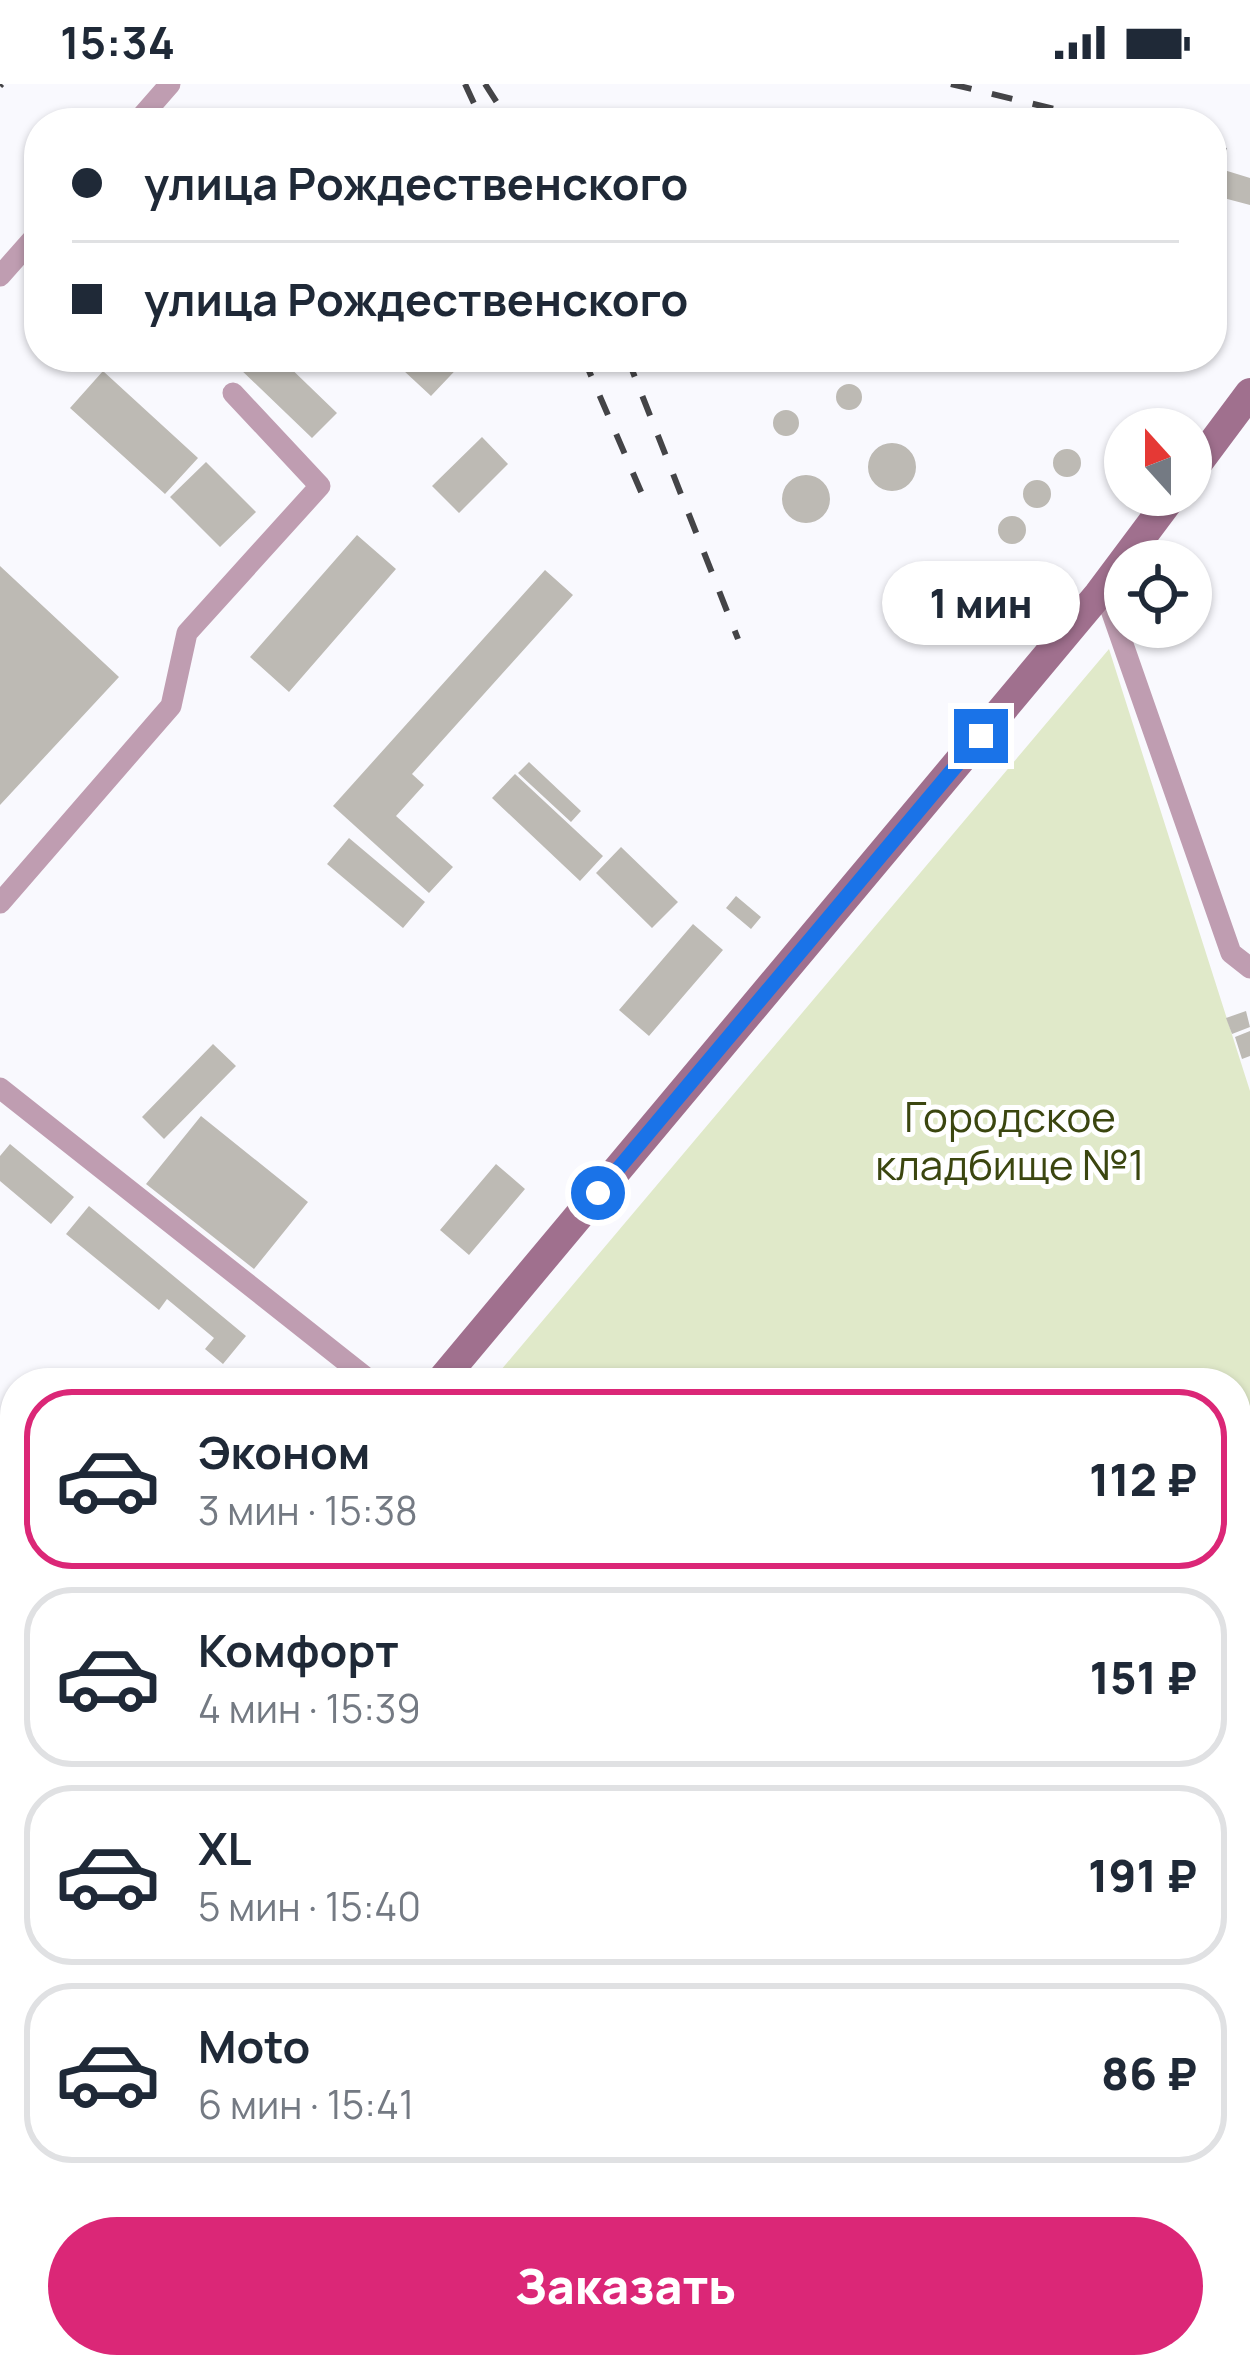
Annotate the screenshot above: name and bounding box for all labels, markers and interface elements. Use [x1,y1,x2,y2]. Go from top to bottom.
text: 15:34 [60,11,175,73]
text: улица Рождественского [144,152,688,214]
text: улица Рождественского [144,268,688,330]
north arrow [1104,408,1212,516]
map controls [1104,408,1212,648]
button: locate [1104,540,1212,648]
callout: 1 мин [882,562,1080,646]
text: 1 мин [929,576,1033,630]
route end [954,709,1008,763]
park label: Городское кладбище №1 [875,1087,1145,1193]
route start [571,1166,625,1220]
text: Эконом [198,1421,370,1483]
icon: car [54,1425,162,1533]
text: 112 ₽ [1089,1448,1197,1510]
text: 3 мин · 15:38 [198,1483,418,1537]
text: Комфорт [198,1619,399,1681]
icon: car [54,1623,162,1731]
text: 151 ₽ [1090,1646,1197,1708]
text: 4 мин · 15:39 [198,1681,421,1735]
text: XL [198,1817,252,1879]
icon: car [54,1821,162,1929]
text: 191 ₽ [1088,1844,1197,1906]
text: 5 мин · 15:40 [198,1879,421,1933]
text: Moto [198,2015,310,2077]
icon: car [54,2019,162,2127]
text: 86 ₽ [1101,2042,1197,2104]
text: 6 мин · 15:41 [198,2077,414,2131]
button: Заказать [48,2217,1203,2355]

